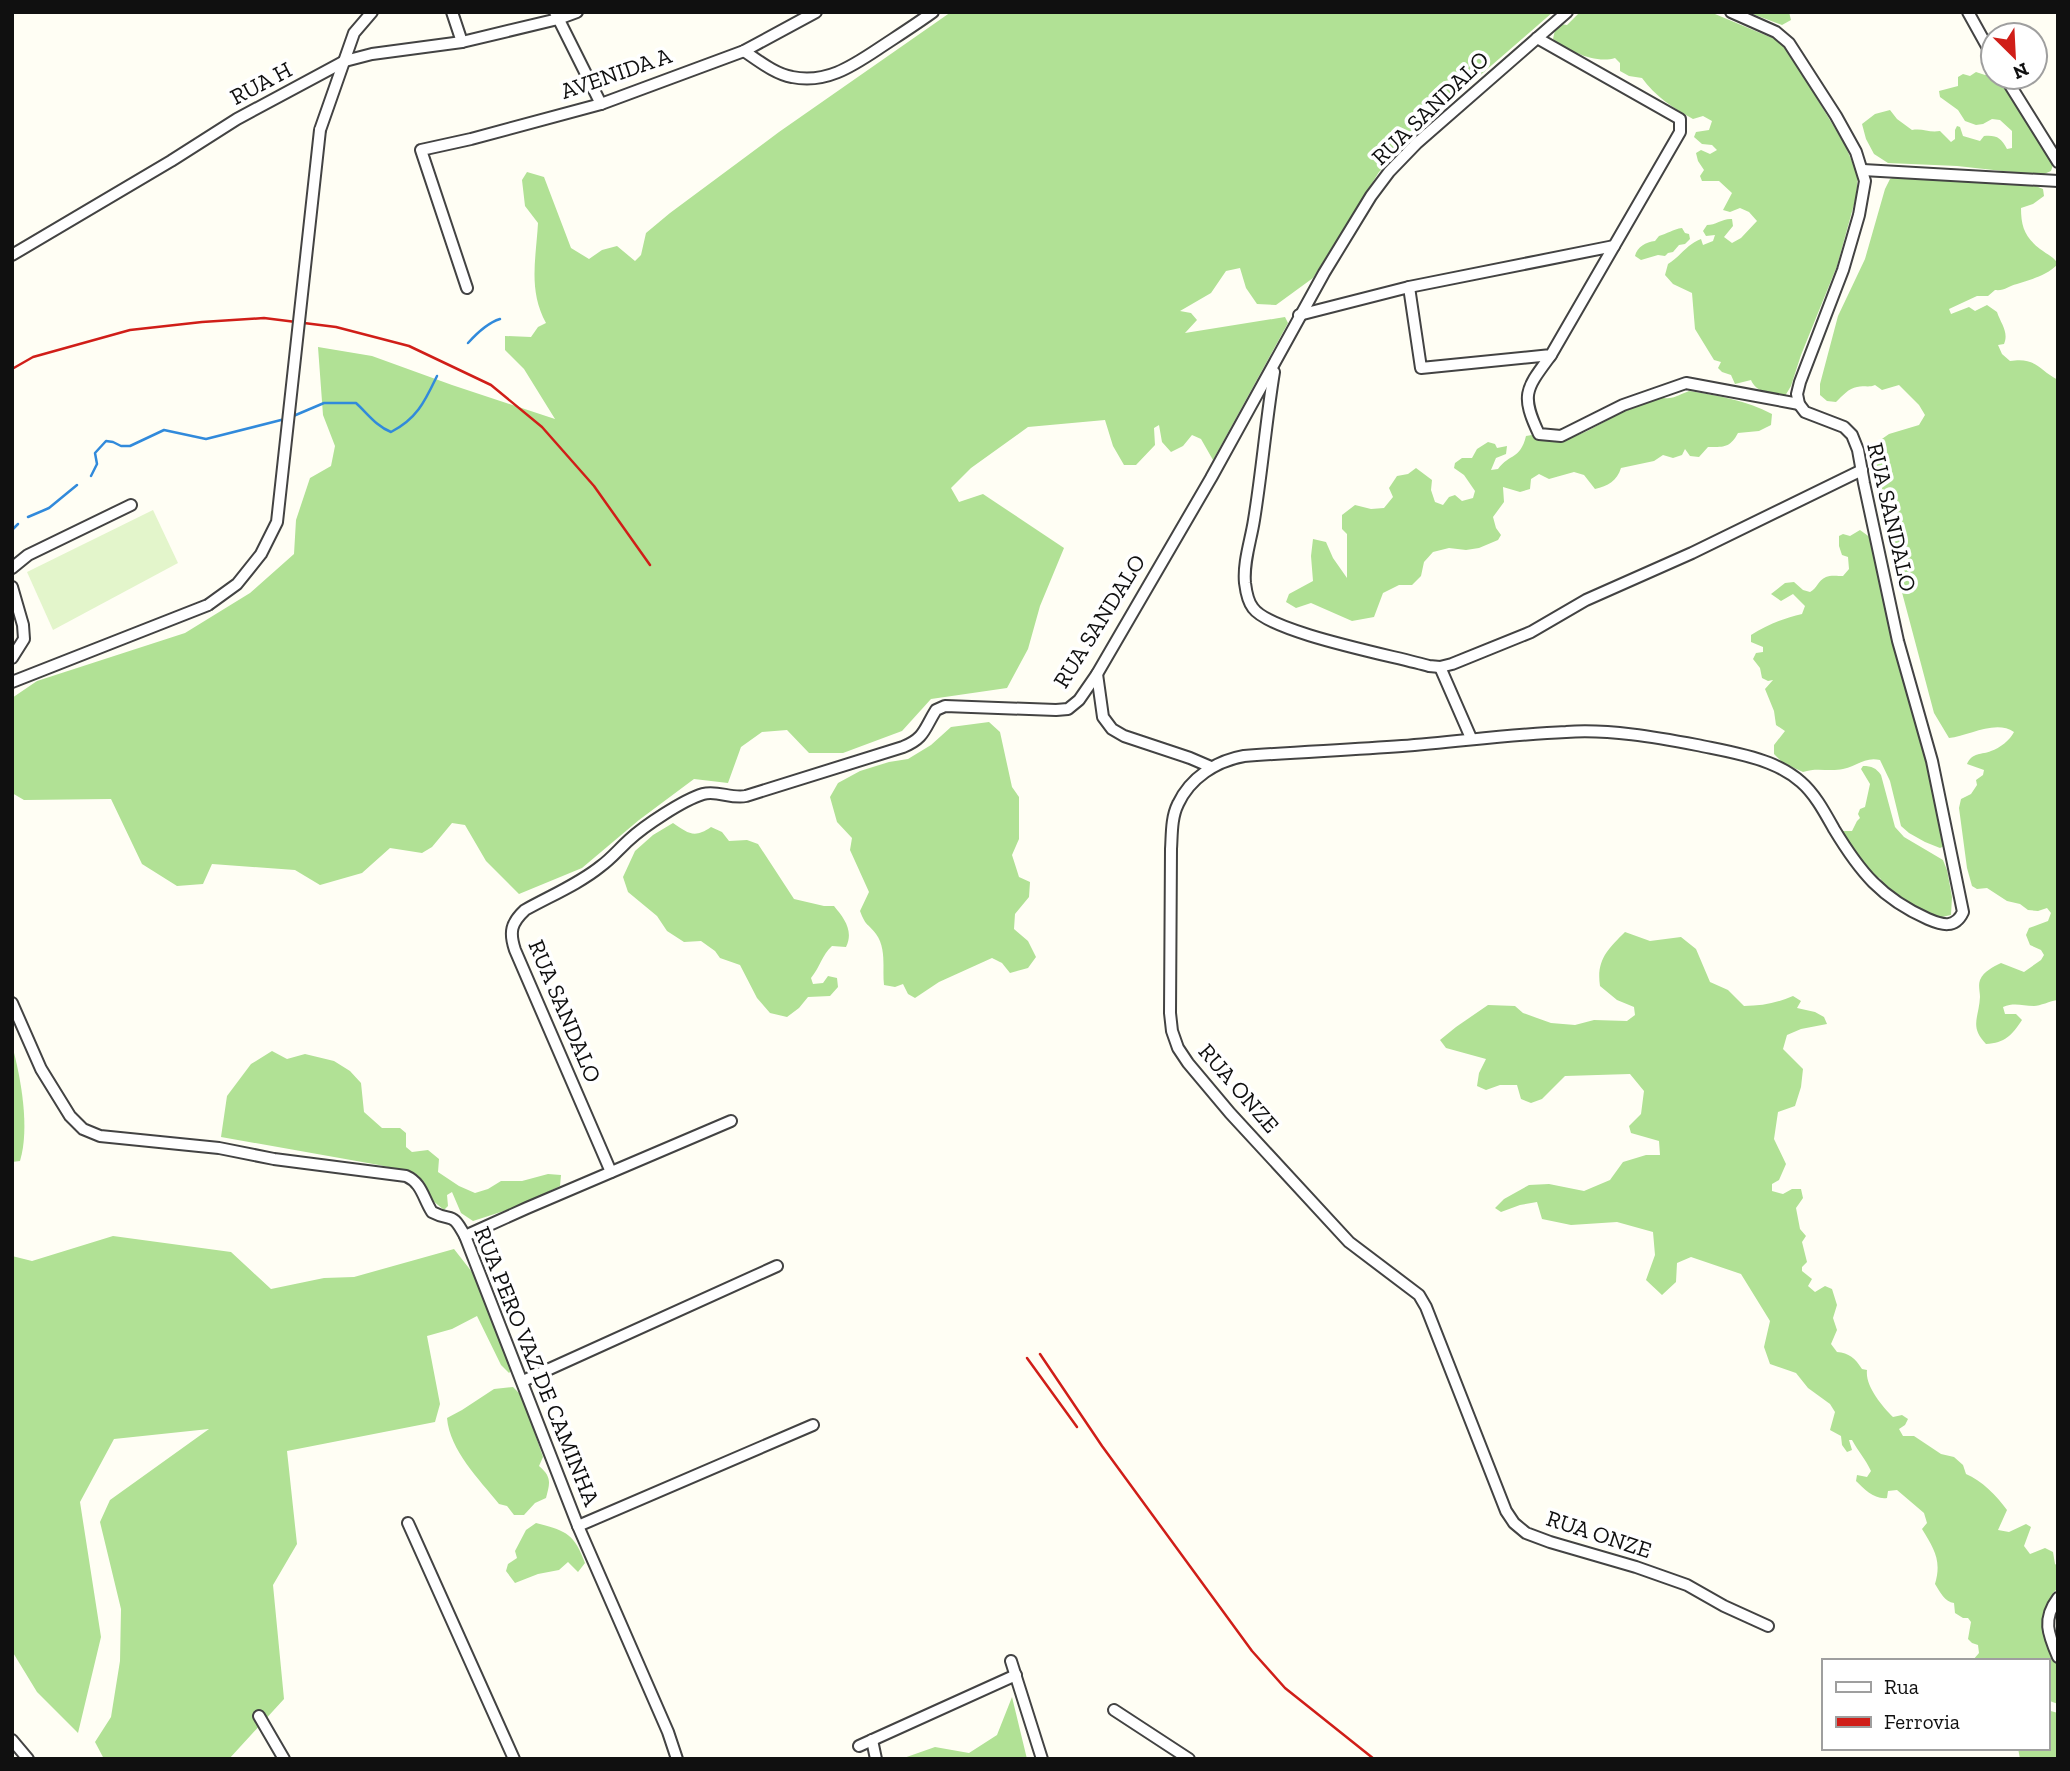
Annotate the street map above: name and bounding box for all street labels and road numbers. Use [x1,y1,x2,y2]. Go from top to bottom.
street label: AVENIDA A [557,41,676,105]
street label: RUA SANDALO [1366,45,1494,171]
street label: RUA H [225,55,297,111]
street label: RUA SANDALO [1861,440,1923,594]
street label: RUA SANDALO [1047,549,1151,693]
street label: RUA SANDALO [522,935,608,1087]
street label: RUA ONZE [1193,1038,1285,1138]
street label: RUA PERO VAZ DE CAMINHA [468,1222,606,1511]
street label: RUA ONZE [1543,1504,1655,1564]

